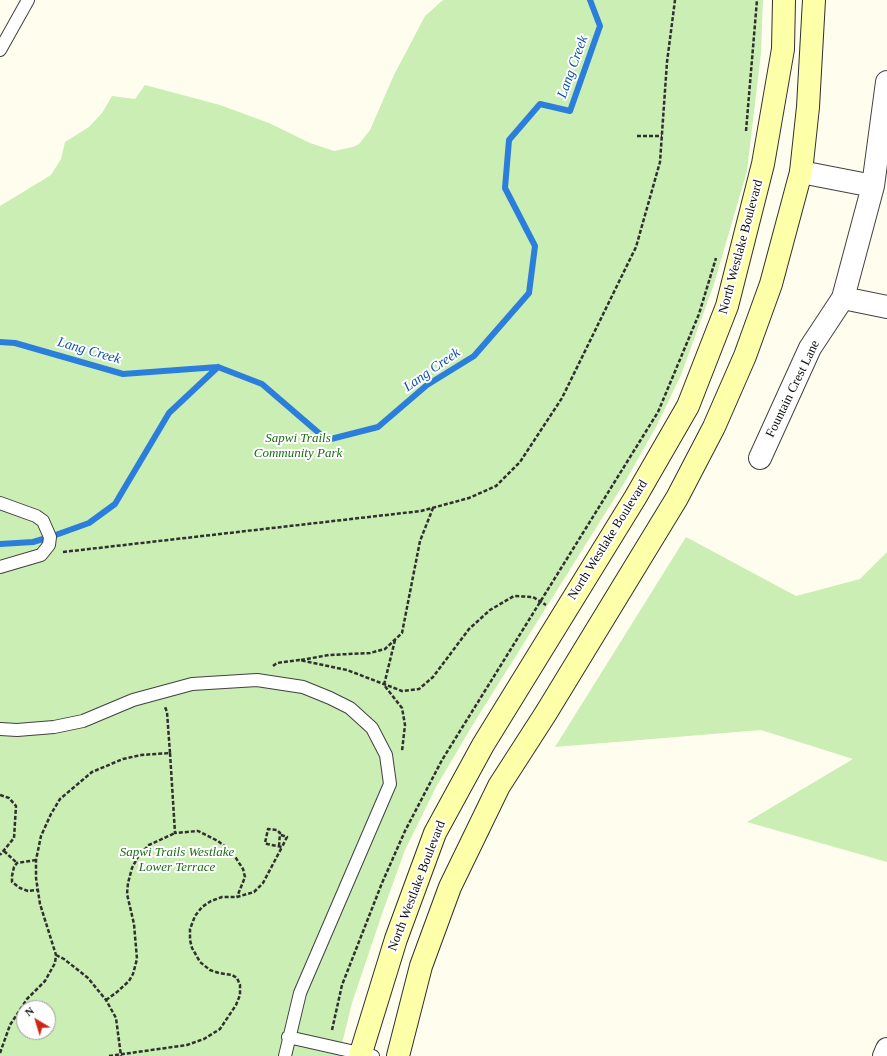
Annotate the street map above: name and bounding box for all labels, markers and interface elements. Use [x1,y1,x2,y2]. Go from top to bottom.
water label: Lang Creek [554,33,592,101]
street label: North Westlake Boulevard [716,178,766,316]
water label: Lang Creek [55,334,123,368]
street label: Fountain Crest Lane [763,338,823,440]
water label: Lang Creek [400,344,464,396]
park label: Sapwi Trails Community Park [254,431,342,462]
street label: North Westlake Boulevard [565,477,651,603]
street label: North Westlake Boulevard [385,819,449,953]
park label: Sapwi Trails Westlake Lower Terrace [120,845,234,876]
north arrow [16,1000,56,1040]
text: N [22,1004,36,1019]

